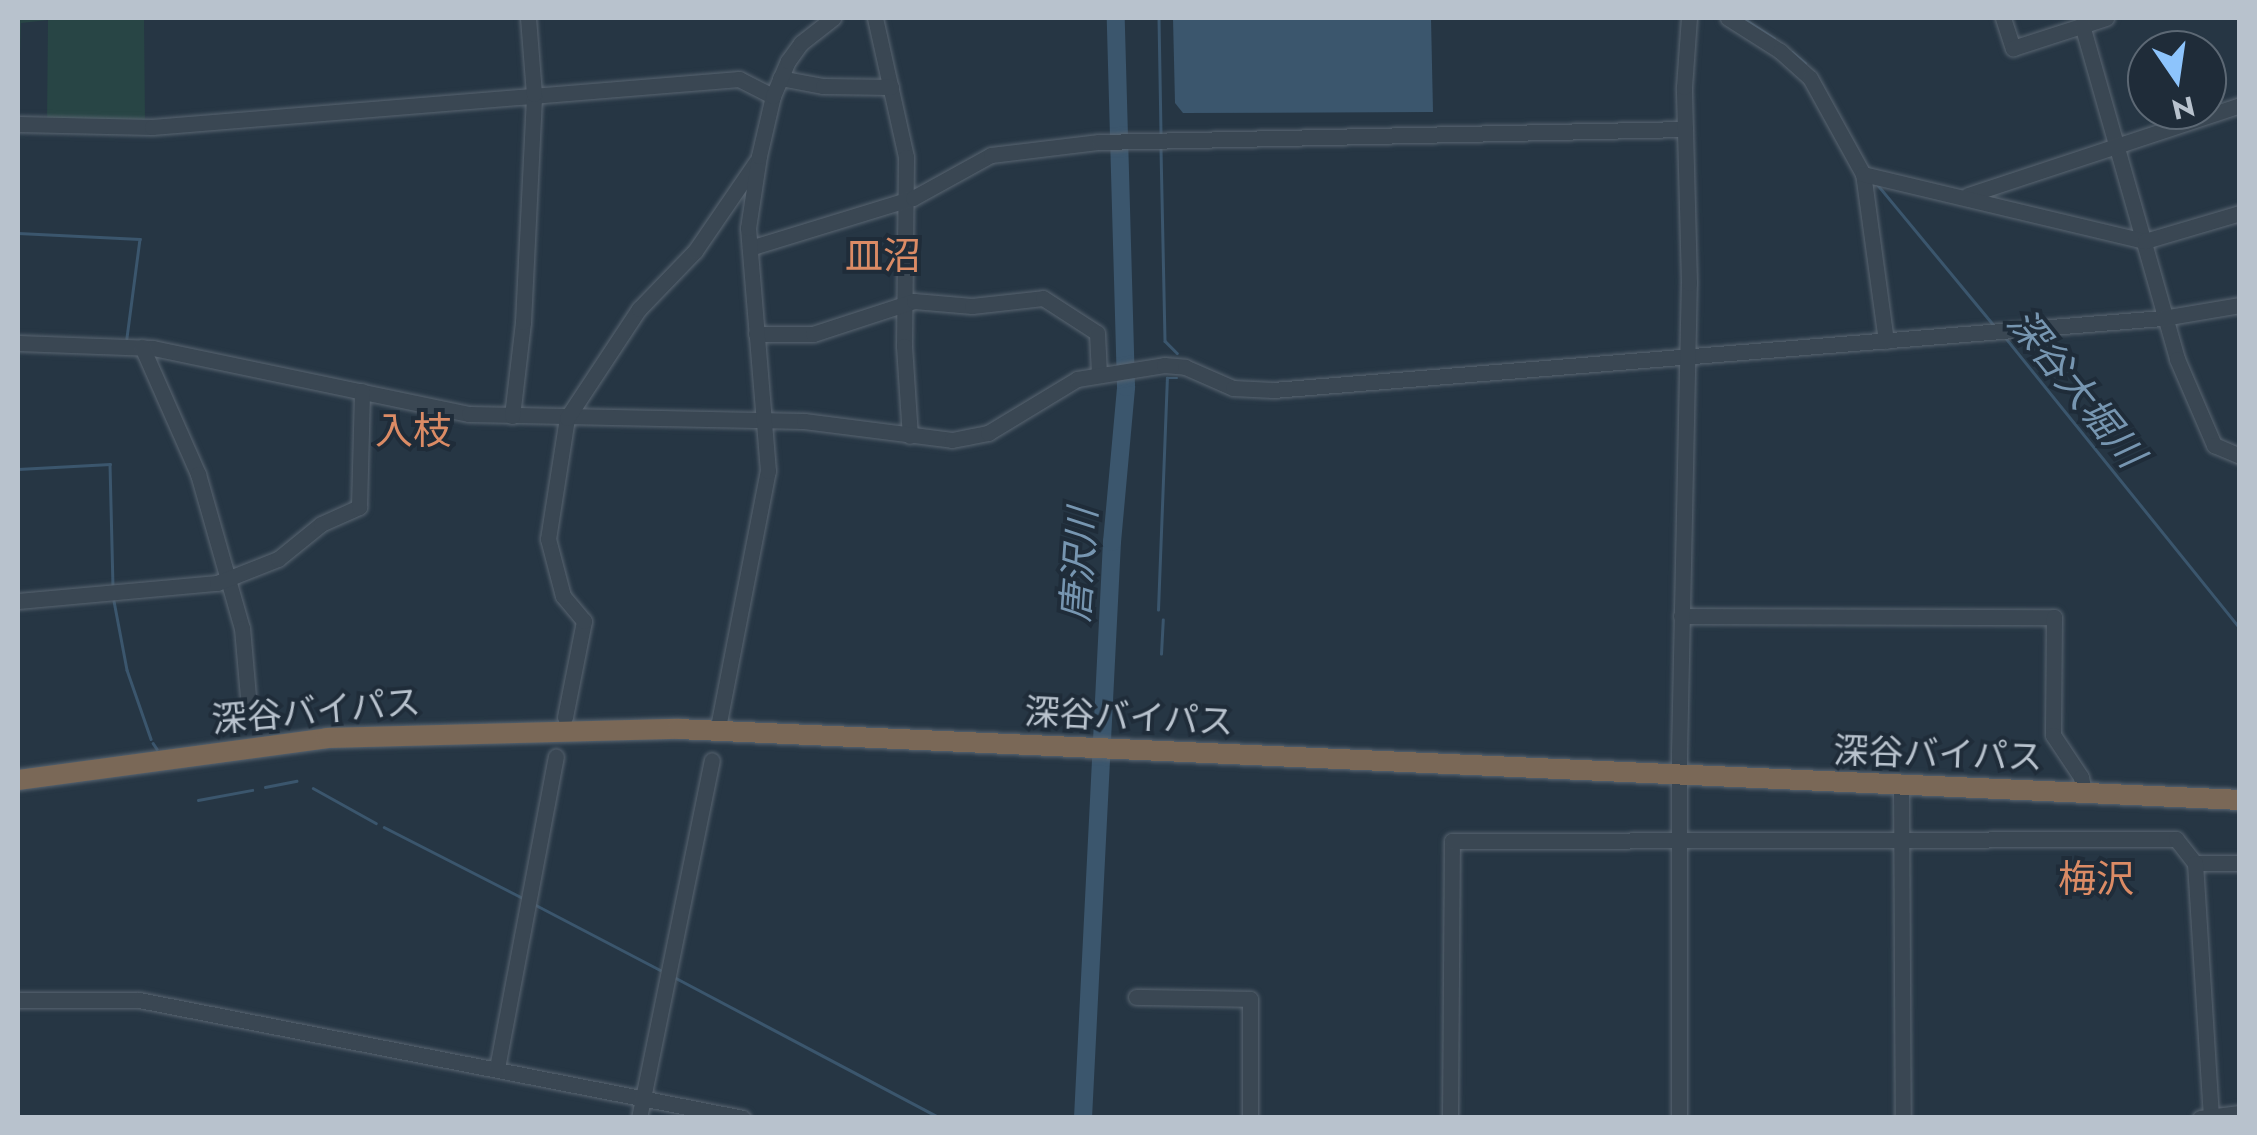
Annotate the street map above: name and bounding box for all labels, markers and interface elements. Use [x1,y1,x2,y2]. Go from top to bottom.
north arrow [2127,30,2227,130]
text: N [2168,85,2199,130]
district label: 皿沼 [845,233,921,279]
water label: 深谷大堀川 [1998,300,2154,476]
district label: 入枝 [375,408,451,454]
water label: 唐沢川 [1052,507,1106,623]
street label: 深谷バイパス [210,681,422,741]
street label: 深谷バイパス [1023,691,1235,743]
street label: 深谷バイパス [1832,729,2044,779]
district label: 梅沢 [2058,856,2134,902]

